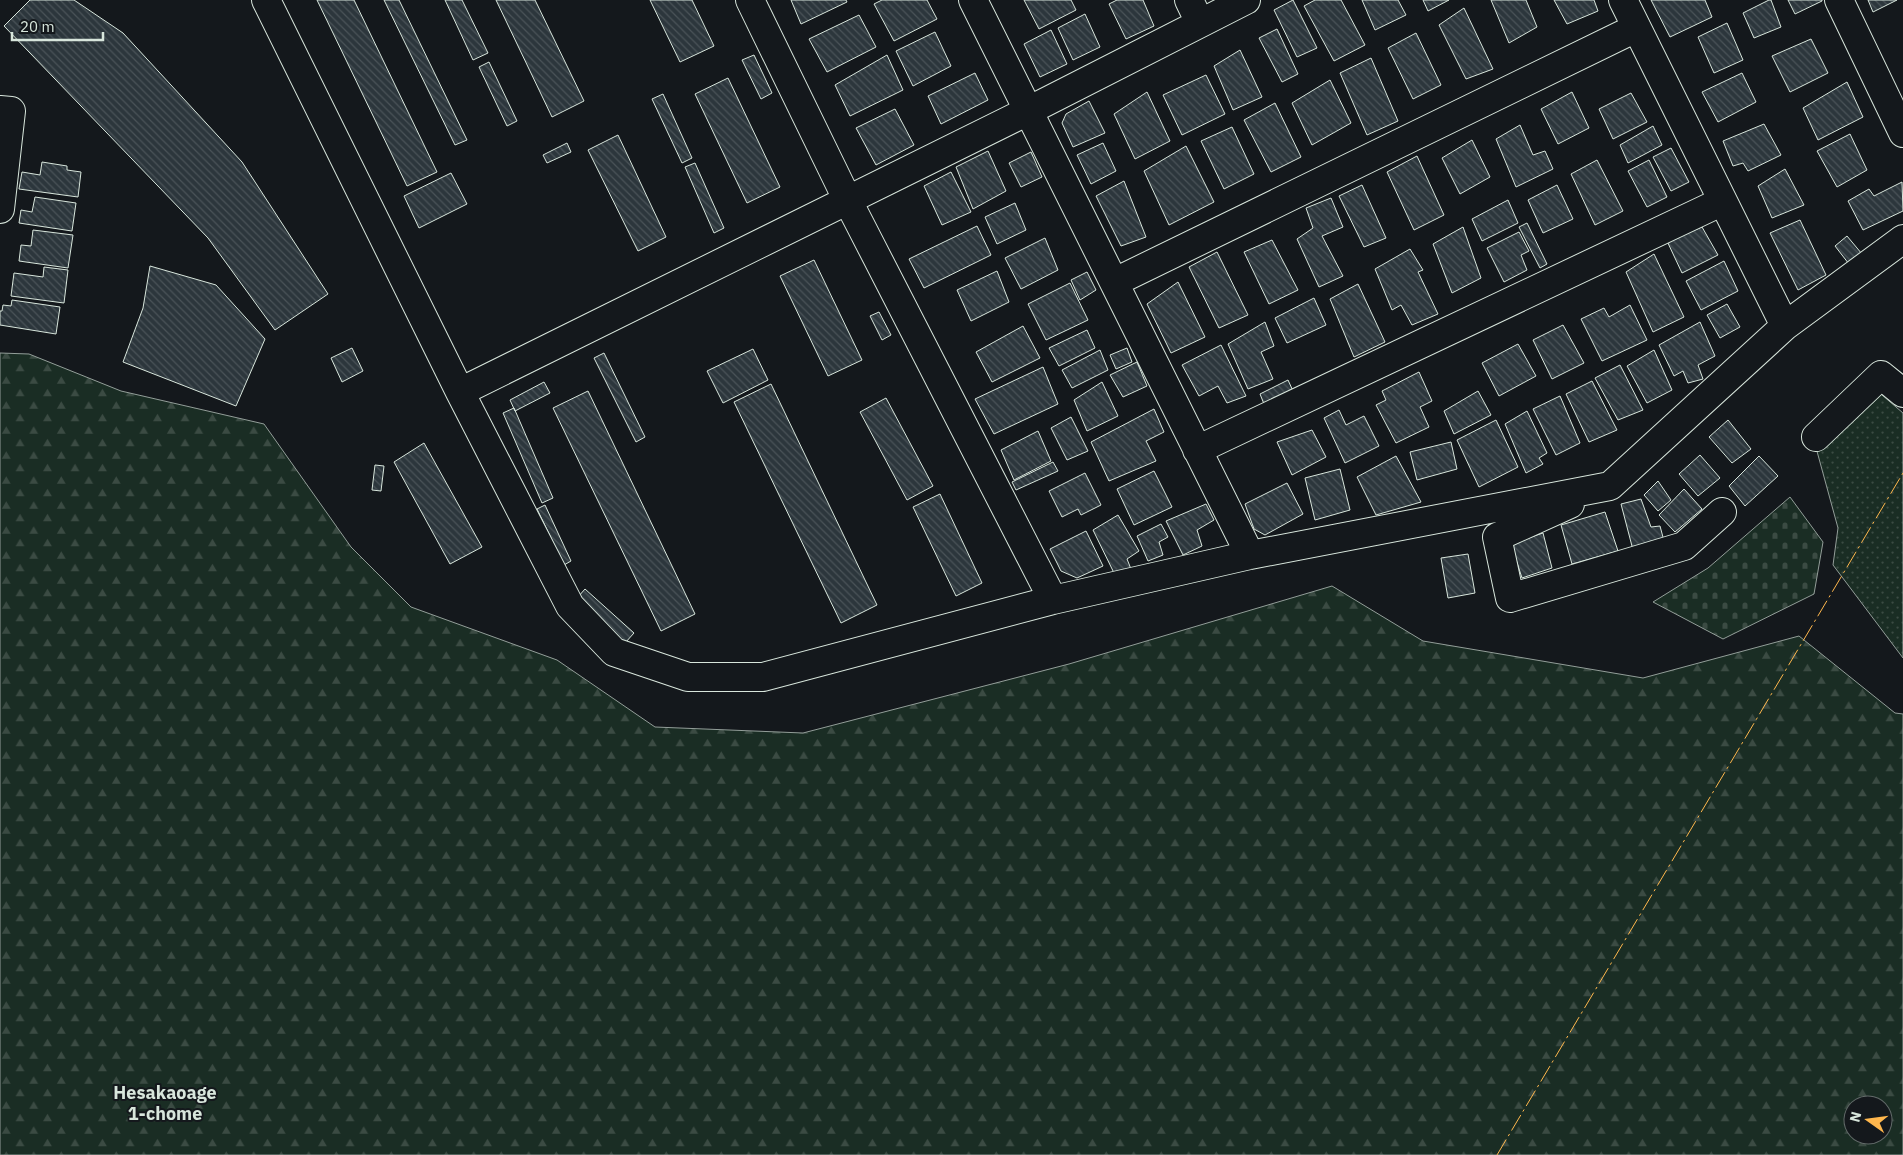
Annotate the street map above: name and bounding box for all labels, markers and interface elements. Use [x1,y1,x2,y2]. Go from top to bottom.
scale bar [12,10,104,42]
text: 20 m [20,17,55,36]
district label: Hesakaoage 1-chome [113,1081,217,1125]
north arrow [1843,1095,1893,1145]
text: N [1845,1110,1865,1124]

